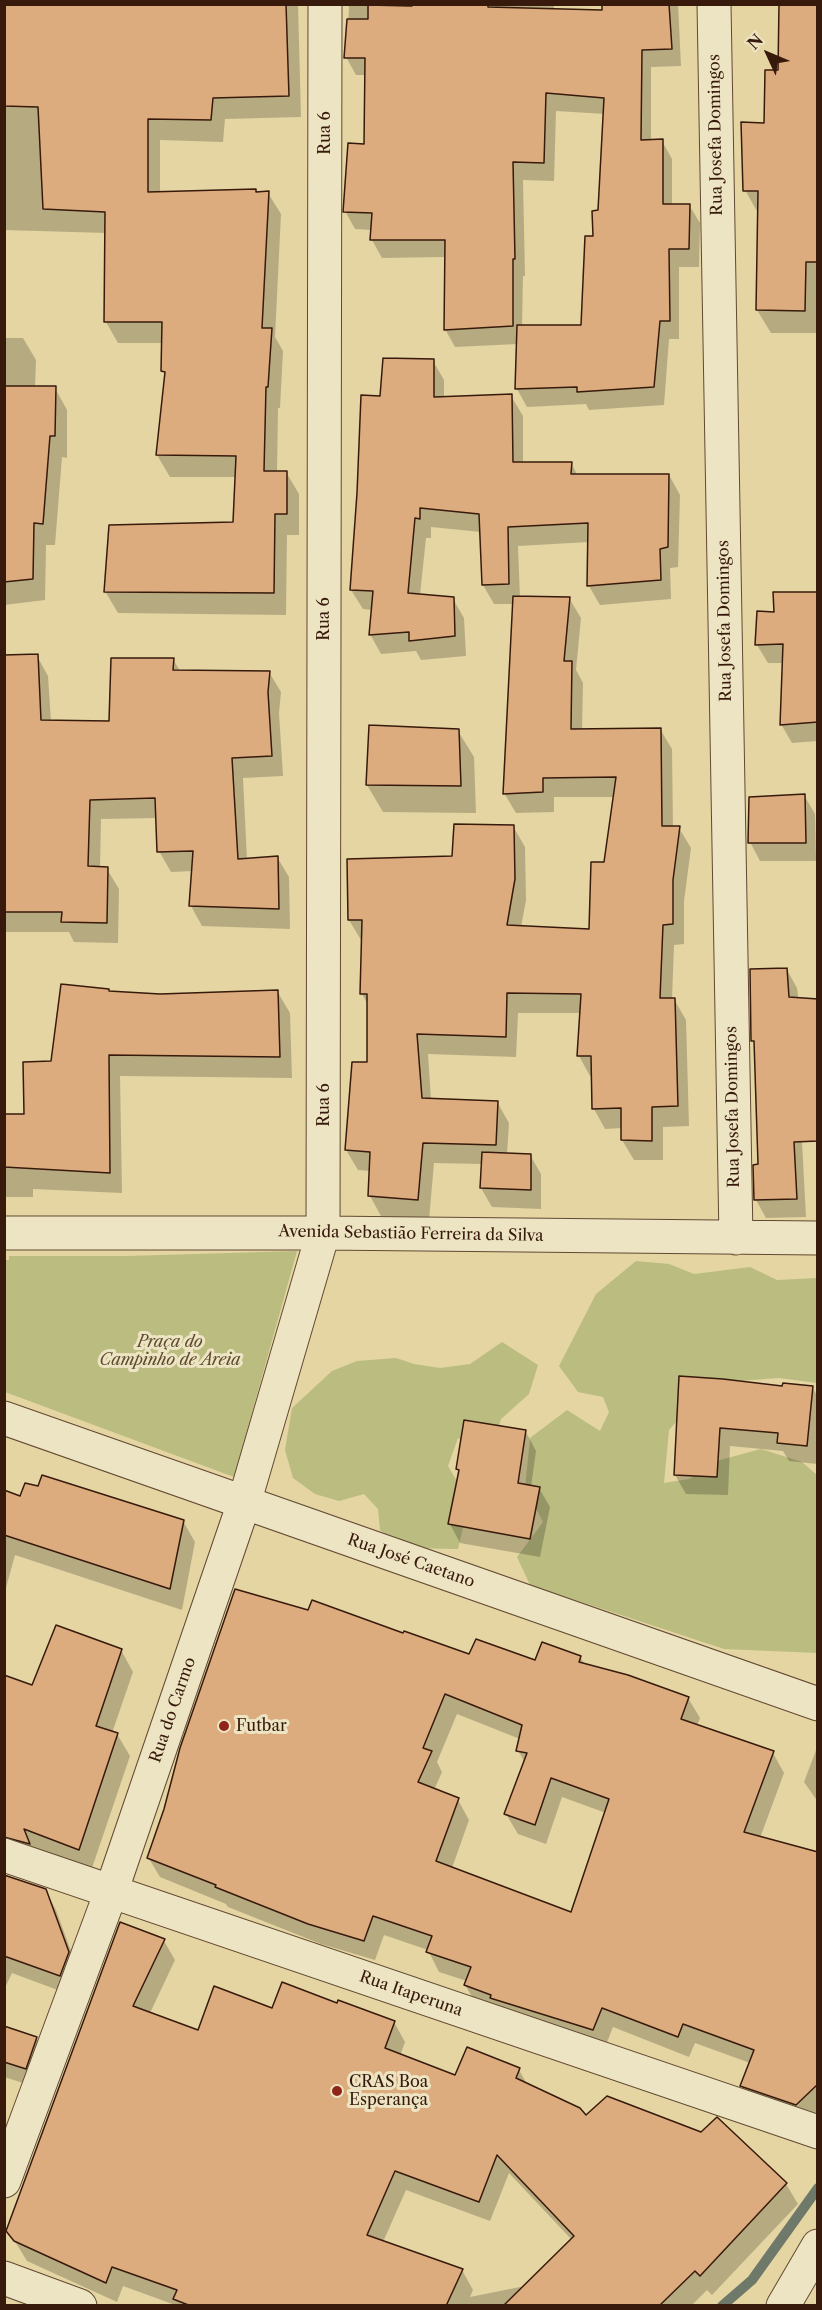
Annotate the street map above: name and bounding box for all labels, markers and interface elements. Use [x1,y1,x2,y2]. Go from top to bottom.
north arrow [738,24,798,84]
text: N [743,30,767,53]
street label: Rua Josefa Domingos [705,54,727,216]
street label: Rua 6 [315,111,335,155]
street label: Rua Josefa Domingos [714,540,736,702]
street label: Rua 6 [314,597,334,641]
street label: Rua Josefa Domingos [722,1026,744,1188]
street label: Rua 6 [314,1083,334,1127]
street label: Avenida Sebastião Ferreira da Silva [278,1222,544,1246]
park label: Praça do Campinho de Areia [99,1332,241,1370]
street label: Rua José Caetano [345,1530,477,1592]
street label: Rua do Carmo [146,1655,200,1765]
place label: Futbar [236,1716,287,1736]
marker: Futbar [217,1719,231,1733]
street label: Rua Itaperuna [357,1967,465,2021]
place label: CRAS Boa Esperança [349,2072,428,2110]
marker: CRAS Boa Esperança [330,2084,344,2098]

